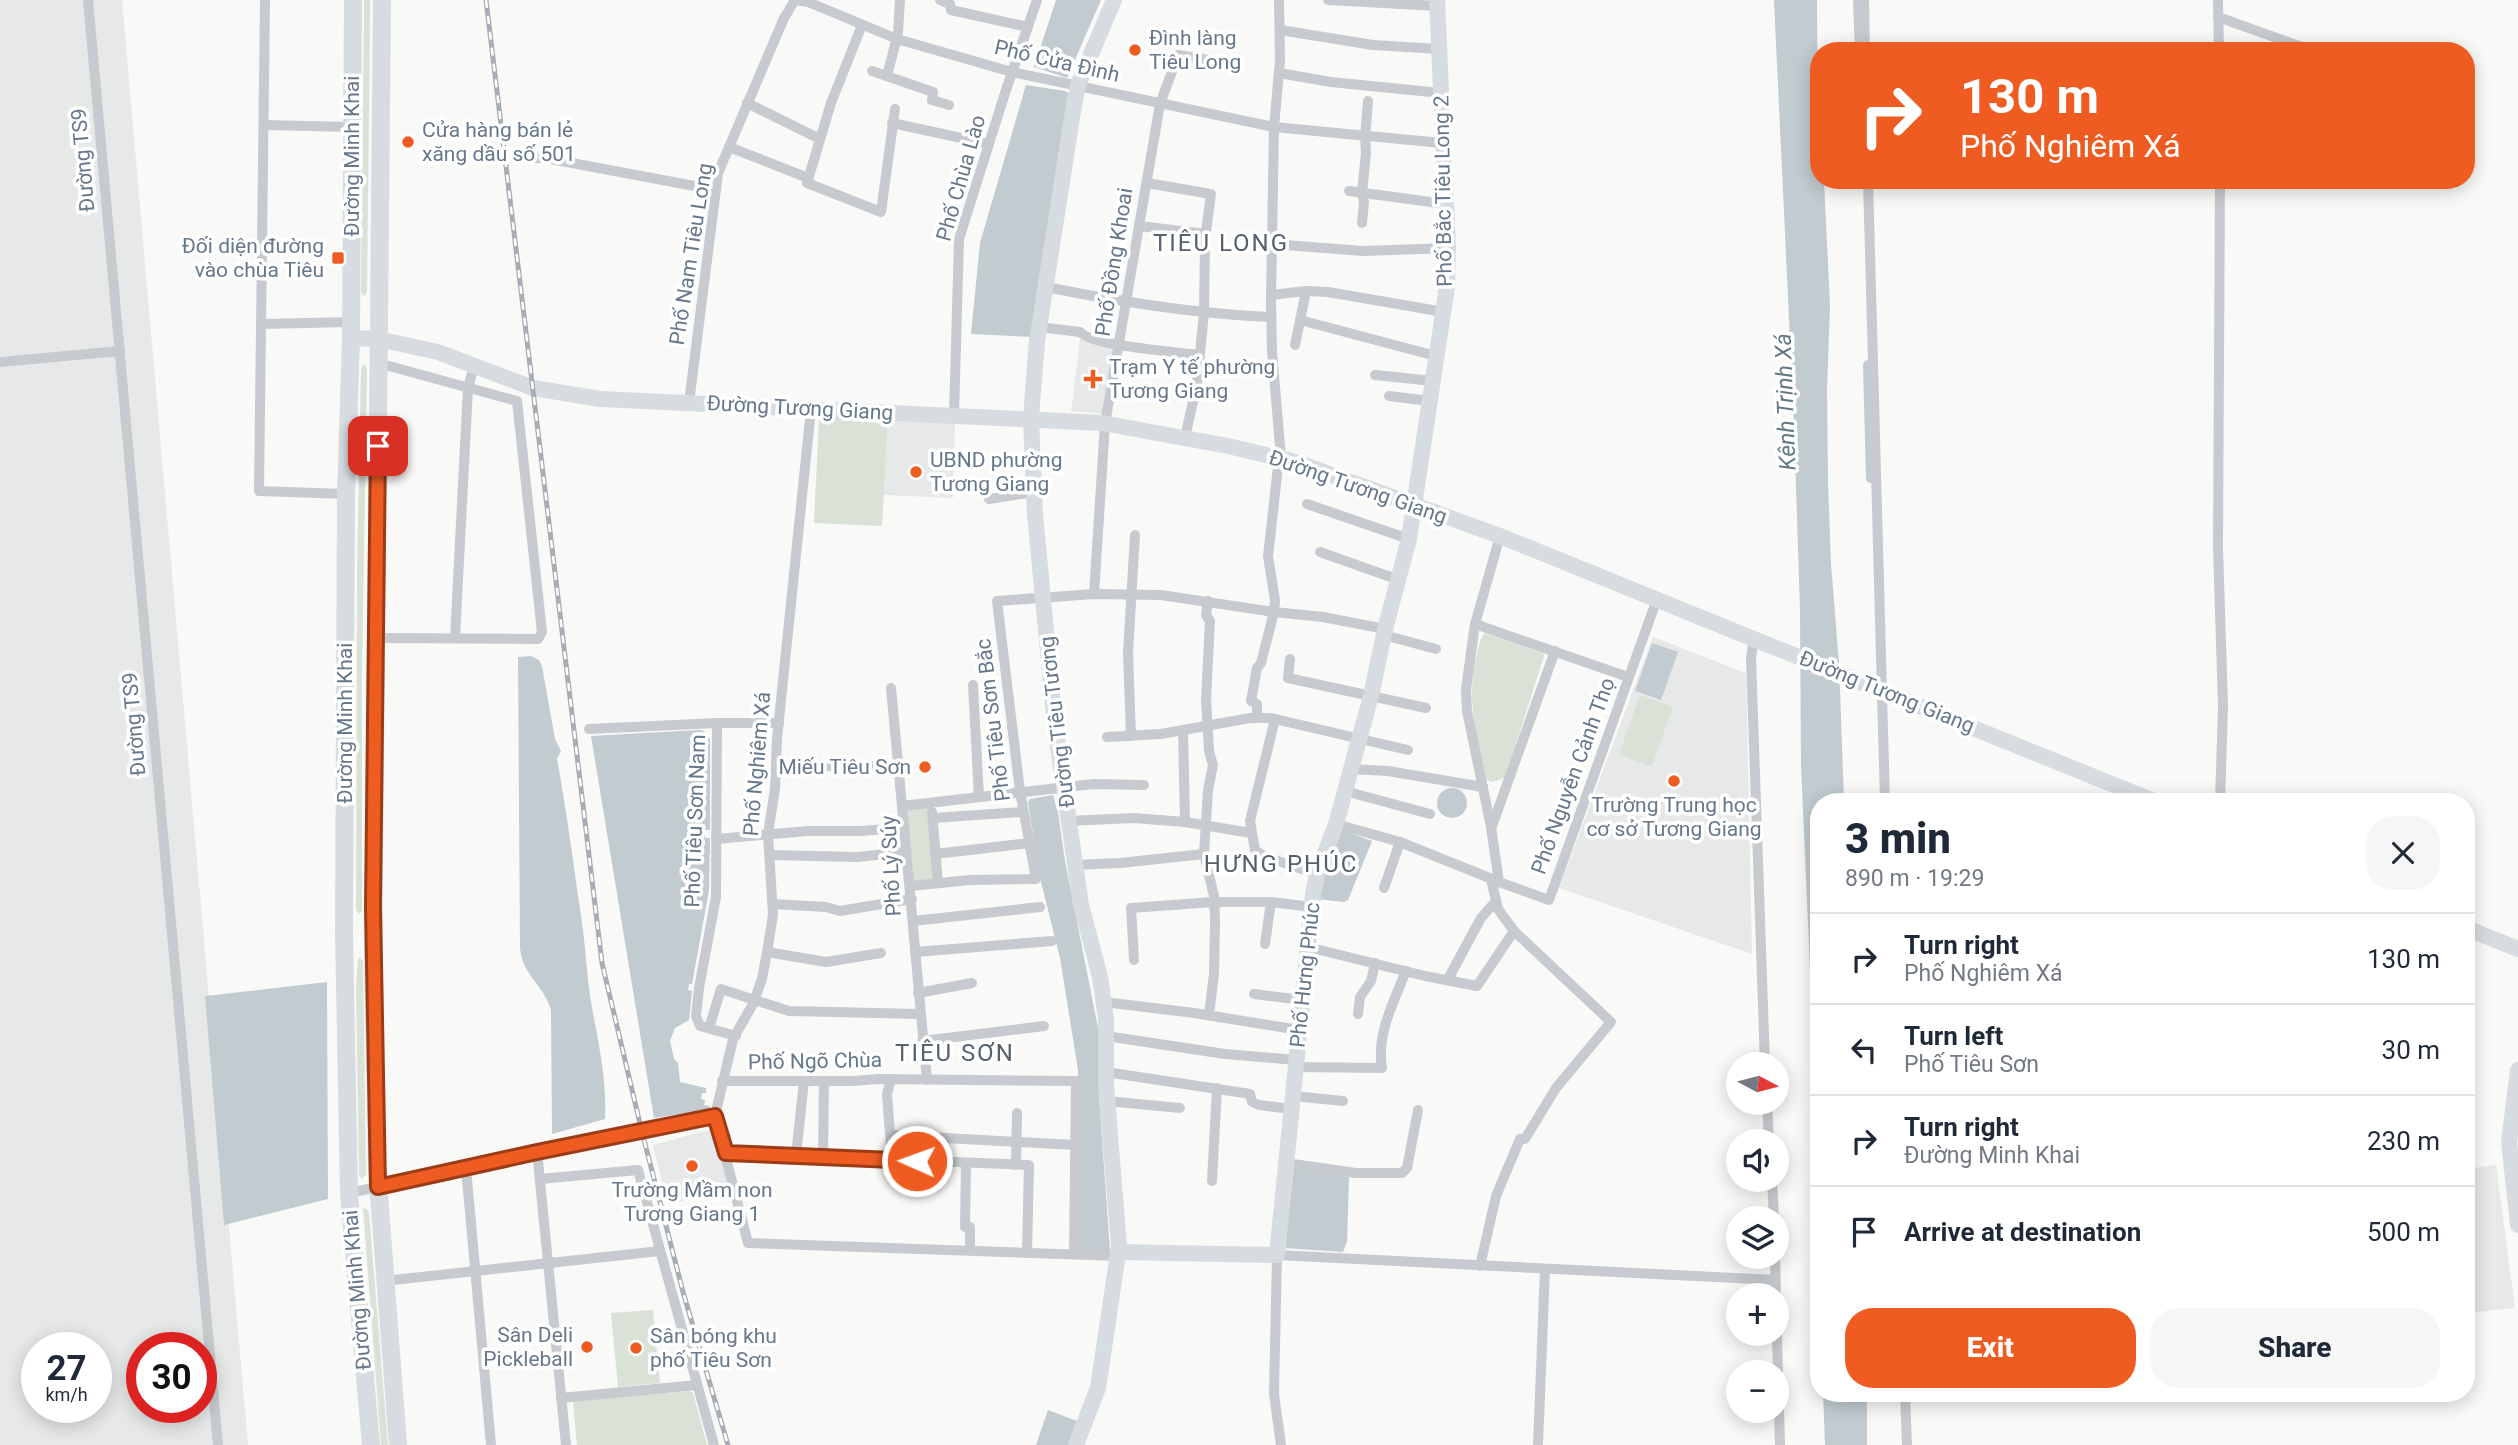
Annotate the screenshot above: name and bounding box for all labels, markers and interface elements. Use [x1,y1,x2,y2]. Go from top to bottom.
place label: Đình làng Tiêu Long [1149,26,1241,74]
street label: Phố Cửa Đình [992,35,1122,87]
marker: Đình làng Tiêu Long [1127,42,1143,58]
text: 130 m [1960,68,2099,125]
icon: right [1845,70,1936,161]
street label: Đường Minh Khai [340,76,364,236]
street label: Phố Bắc Tiêu Long 2 [1429,95,1457,287]
street label: Đường TS9 [67,107,99,213]
street label: Phố Chùa Lào [932,112,990,244]
place label: Cửa hàng bán lẻ xăng dầu số 501 [422,118,576,166]
text: Phố Nghiêm Xá [1960,127,2181,165]
marker: Cửa hàng bán lẻ xăng dầu số 501 [400,134,416,150]
street label: Phố Nam Tiêu Long [665,161,717,347]
street label: Phố Đồng Khoai [1090,186,1138,338]
district label: TIÊU LONG [1153,229,1289,257]
place label: Đối diện đường vào chùa Tiêu [182,234,324,282]
marker: Đối diện đường vào chùa Tiêu [330,250,346,266]
water label: Kênh Trịnh Xá [1770,333,1801,471]
place label: Trạm Y tế phường Tương Giang [1109,355,1275,403]
marker: Trạm Y tế phường Tương Giang [1083,369,1103,389]
street label: Đường Tương Giang [706,391,894,425]
pin [348,416,408,476]
icon: arrive [359,427,397,465]
street label: Đường Tương Giang [1266,445,1450,529]
place label: UBND phường Tương Giang [930,448,1062,496]
marker: UBND phường Tương Giang [908,464,924,480]
street label: Đường Tiêu Tương [1035,635,1079,809]
street label: Phố Tiêu Sơn Bắc [971,637,1015,803]
street label: Đường Minh Khai [333,643,357,803]
street label: Đường Tương Giang [1796,646,1978,738]
street label: Đường TS9 [118,671,150,777]
street label: Phố Nguyễn Cảnh Thọ [1526,675,1620,877]
street label: Phố Nghiêm Xá [739,691,775,837]
street label: Phố Tiêu Sơn Nam [680,734,710,908]
place label: Miếu Tiêu Sơn [778,755,911,779]
marker: Miếu Tiêu Sơn [917,759,933,775]
marker: Trường Trung học cơ sở Tương Giang [1666,773,1682,789]
place label: Trường Trung học cơ sở Tương Giang [1586,793,1762,841]
text: 3 min [1845,814,1951,863]
street label: Phố Lý Súy [876,815,906,917]
button: close [2366,816,2440,890]
district label: HƯNG PHÚC [1204,850,1358,878]
text: 890 m · 19:29 [1845,865,1984,892]
street label: Phố Hưng Phúc [1285,901,1325,1049]
text: Turn right [1904,930,2019,960]
icon: right [1845,940,1883,978]
text: 130 m [2367,944,2440,974]
text: Phố Nghiêm Xá [1904,960,2063,987]
text: Turn left [1904,1021,2003,1051]
icon: left [1845,1031,1883,1069]
text: 30 m [2382,1035,2440,1065]
district label: TIÊU SƠN [895,1039,1015,1067]
street label: Phố Ngõ Chùa [748,1048,882,1074]
text: Phố Tiêu Sơn [1904,1051,2039,1078]
north arrow [1726,1052,1788,1115]
map controls [1726,1052,1789,1423]
text: Turn right [1904,1112,2019,1142]
icon: right [1845,1122,1883,1160]
position arrow [880,1124,954,1198]
text: 230 m [2367,1126,2440,1156]
button: sound [1726,1129,1789,1192]
text: Đường Minh Khai [1904,1142,2080,1169]
marker: Trường Mầm non Tương Giang 1 [684,1158,700,1174]
place label: Trường Mầm non Tương Giang 1 [611,1178,773,1226]
button: layers [1726,1206,1789,1269]
street label: Đường Minh Khai [338,1209,376,1371]
icon: arrive [1845,1213,1883,1251]
text: Arrive at destination [1904,1217,2141,1247]
text: 500 m [2367,1217,2440,1247]
button: + [1726,1283,1789,1346]
button: Exit [1845,1308,2136,1388]
button: Share [2150,1308,2440,1388]
place label: Sân Deli Pickleball [483,1323,573,1371]
place label: Sân bóng khu phố Tiêu Sơn [650,1324,777,1372]
speed limit sign: 30 [126,1332,217,1423]
marker: Sân Deli Pickleball [579,1339,595,1355]
marker: Sân bóng khu phố Tiêu Sơn [628,1340,644,1356]
text: 27 [46,1348,87,1389]
button: − [1726,1360,1789,1423]
text: km/h [45,1384,88,1405]

